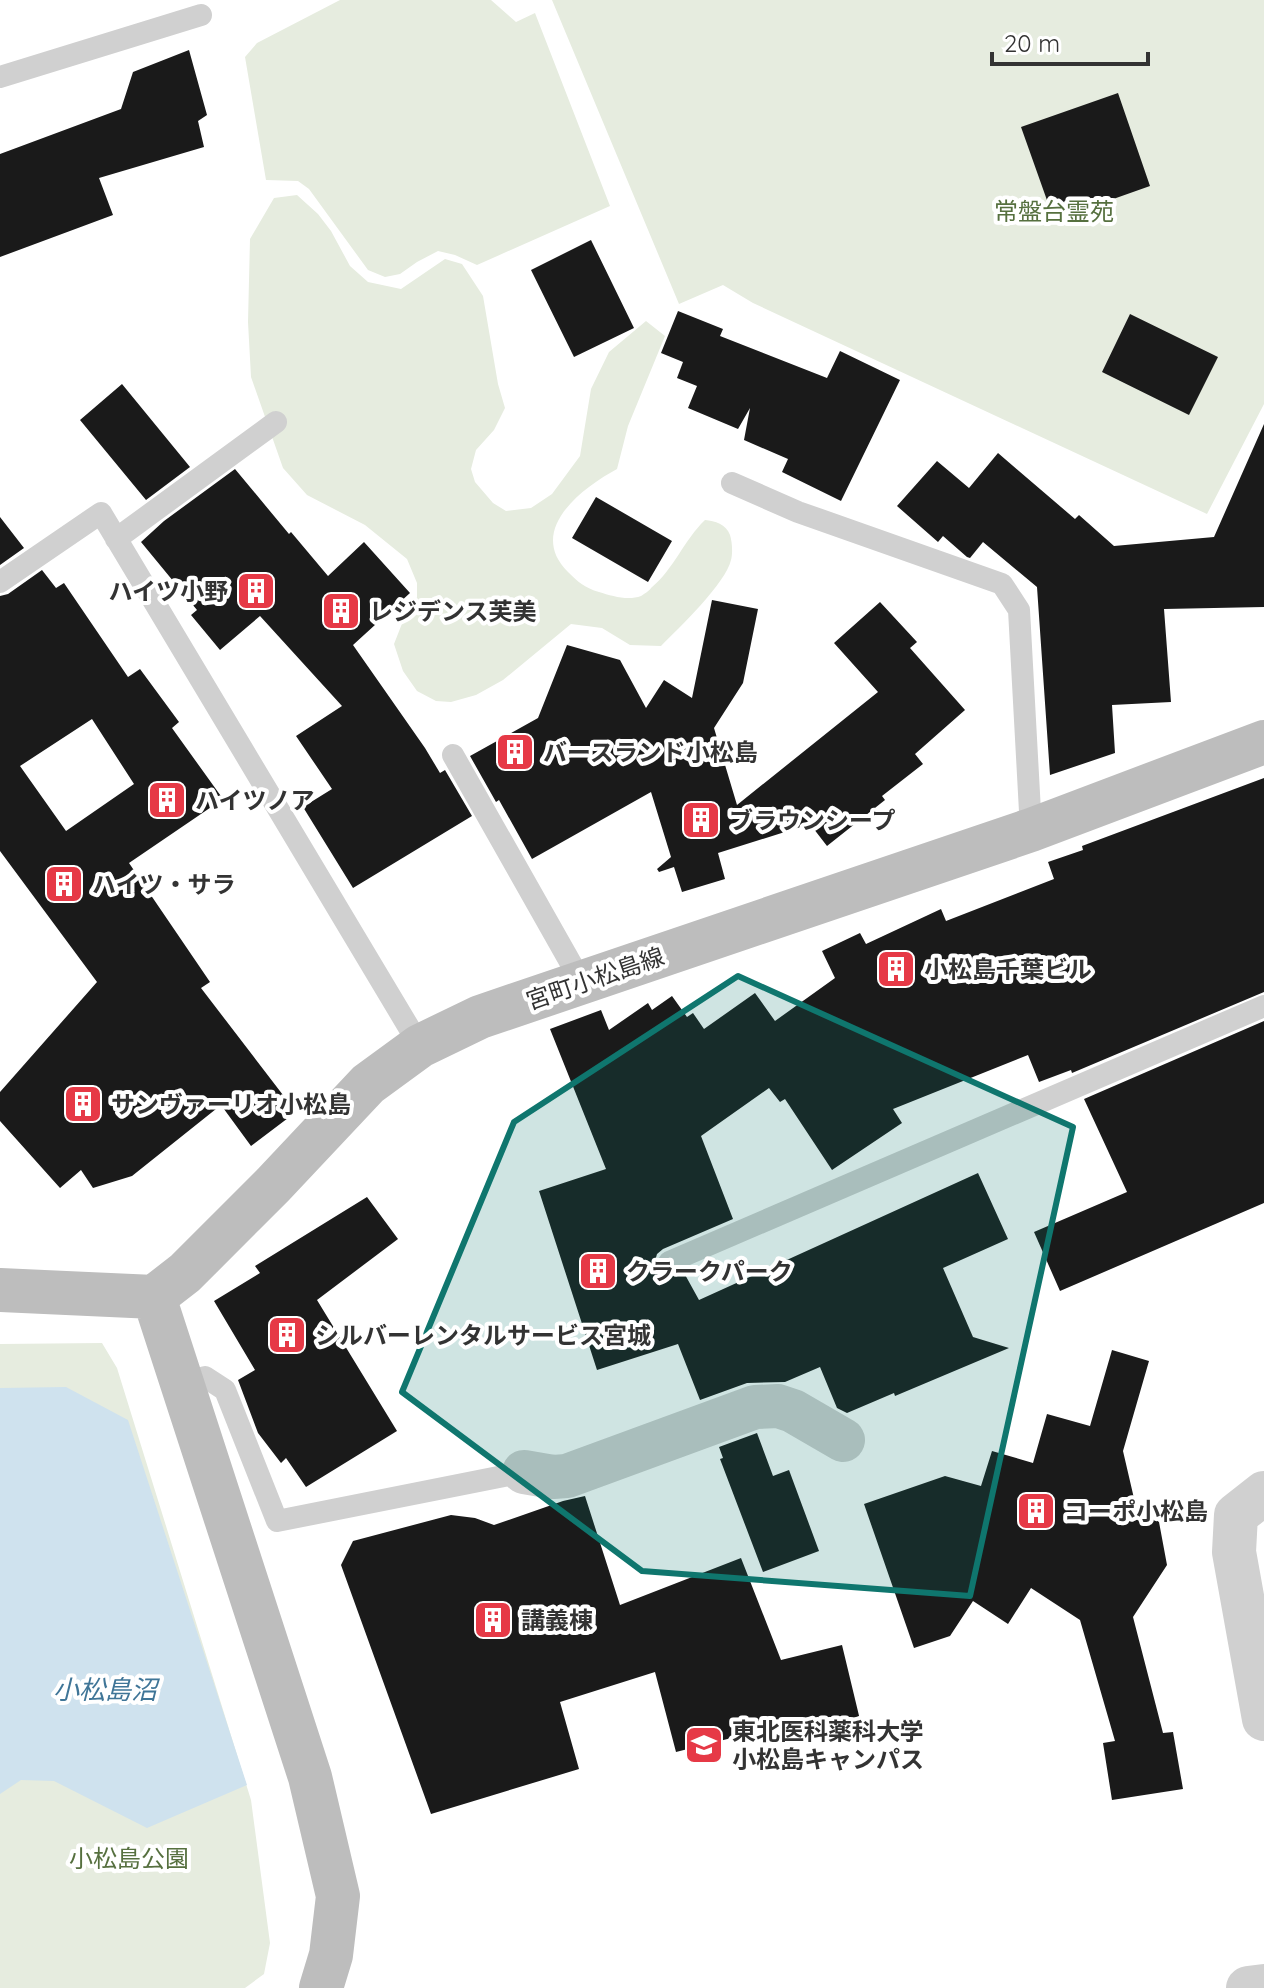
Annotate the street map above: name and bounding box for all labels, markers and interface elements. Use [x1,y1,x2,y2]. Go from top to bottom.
scale bar [992,16,1148,66]
text: 20 m [1004,28,1060,58]
park label: 常盤台霊苑 [994,196,1114,226]
building icon: ハイツ小野 [235,570,277,612]
place label: ハイツ小野 [108,576,228,606]
building icon: レジデンス芙美 [320,590,362,632]
place label: レジデンス芙美 [369,596,537,626]
building icon: バースランド小松島 [494,731,536,773]
place label: バースランド小松島 [543,737,758,767]
building icon: ハイツノア [146,779,188,821]
place label: ハイツノア [195,785,315,815]
building icon: ブラウンシープ [680,799,722,841]
place label: ブラウンシープ [729,805,896,835]
building icon: ハイツ・サラ [43,863,85,905]
place label: ハイツ・サラ [92,869,236,899]
street label: 宮町小松島線 [522,940,668,1016]
building icon: 小松島千葉ビル [875,948,917,990]
place label: 小松島千葉ビル [924,954,1092,984]
building icon: サンヴァーリオ小松島 [62,1083,104,1125]
place label: サンヴァーリオ小松島 [111,1089,351,1119]
building icon: クラークパーク [577,1250,619,1292]
place label: クラークパーク [626,1256,793,1286]
building icon: シルバーレンタルサービス宮城 [266,1314,308,1356]
place label: シルバーレンタルサービス宮城 [315,1320,651,1350]
building icon: コーポ小松島 [1015,1490,1057,1532]
place label: コーポ小松島 [1064,1496,1208,1526]
building icon: 講義棟 [472,1599,514,1641]
place label: 講義棟 [521,1605,593,1635]
water label: 小松島沼 [53,1673,161,1706]
place label: 東北医科薬科大学 小松島キャンパス [732,1716,924,1774]
school or university icon: 東北医科薬科大学 小松島キャンパス [683,1724,725,1766]
park label: 小松島公園 [69,1843,189,1873]

